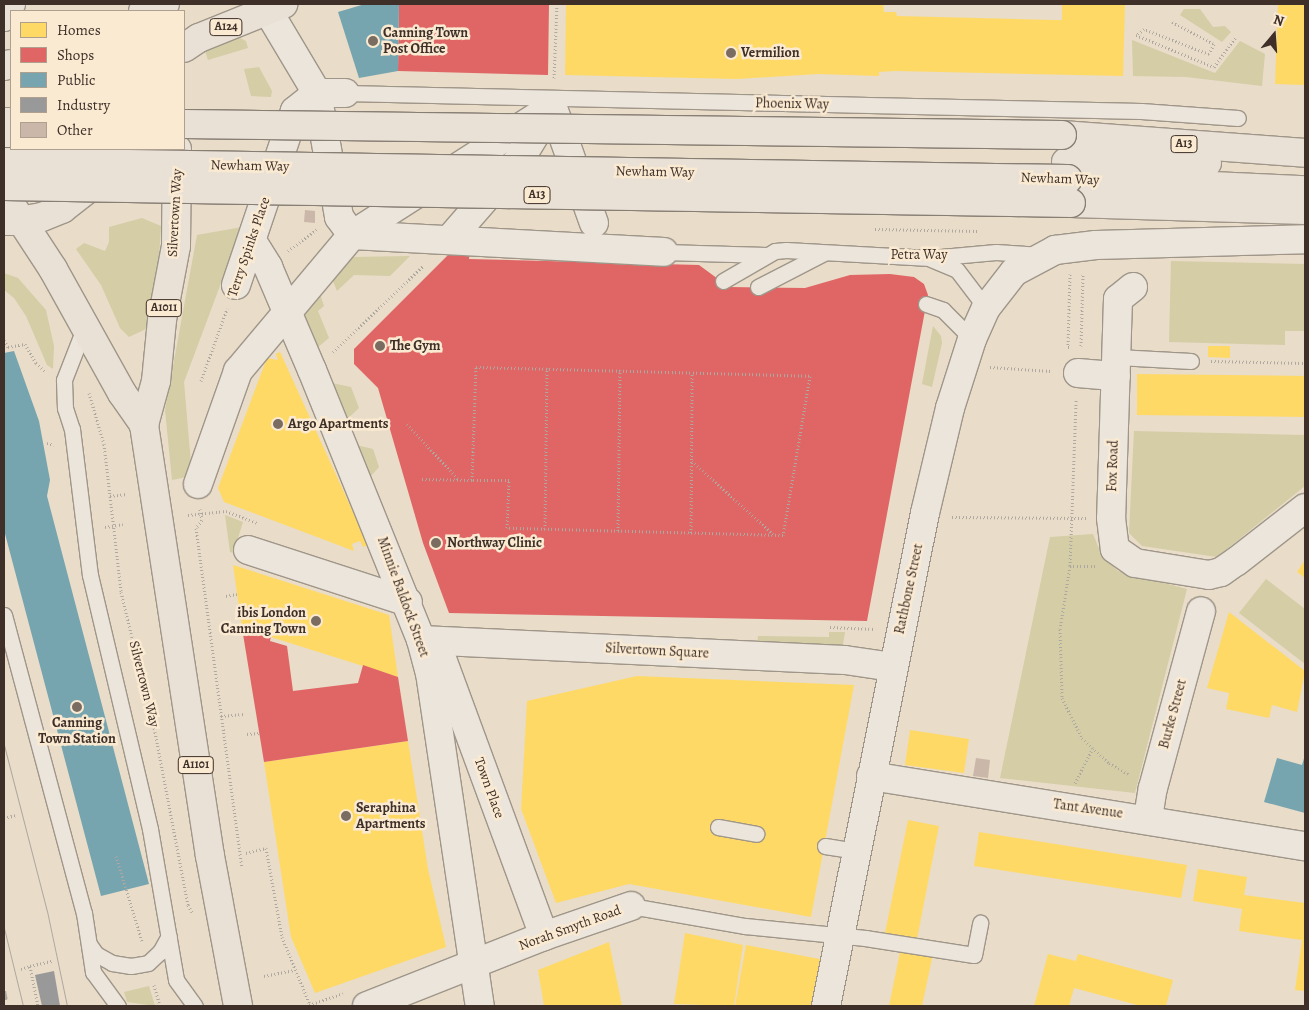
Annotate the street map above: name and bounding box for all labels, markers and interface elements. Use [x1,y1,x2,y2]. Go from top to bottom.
legend [10,10,185,150]
north arrow [1249,10,1299,60]
text: N [1271,10,1287,31]
road number: A124 [208,18,244,36]
text: Homes [57,20,101,40]
place label: Canning Town Post Office [383,25,468,58]
marker: Canning Town Post Office [367,35,379,47]
text: Shops [57,45,94,65]
place label: Vermilion [741,45,800,61]
marker: Vermilion [725,47,737,59]
text: Public [57,70,95,90]
text: Industry [57,95,110,115]
street label: Phoenix Way [755,95,829,113]
text: Other [57,120,93,140]
road number: A13 [1170,134,1198,154]
street label: Newham Way [210,157,290,175]
street label: Newham Way [615,163,695,181]
street label: Silvertown Way [164,168,186,258]
street label: Newham Way [1020,169,1100,189]
road number: A13 [523,186,551,204]
street label: Terry Spinks Place [224,195,274,299]
street label: Petra Way [891,247,947,263]
road number: A1011 [145,298,183,318]
place label: The Gym [390,338,440,354]
marker: The Gym [374,340,386,352]
place label: Argo Apartments [288,416,389,432]
marker: Argo Apartments [272,418,284,430]
street label: Fox Road [1104,440,1122,492]
street label: Minnie Baldock Street [373,535,433,659]
place label: Northway Clinic [447,535,542,551]
marker: Northway Clinic [429,536,443,550]
street label: Rathbone Street [891,542,927,636]
place label: ibis London Canning Town [221,605,306,638]
marker: ibis London Canning Town [310,615,322,627]
street label: Silvertown Way [125,639,163,729]
street label: Silvertown Square [605,640,709,662]
street label: Burke Street [1156,677,1190,751]
marker: Canning Town Station [71,701,83,713]
place label: Canning Town Station [38,715,116,748]
street label: Town Place [470,755,508,821]
road number: A1101 [177,756,215,774]
street label: Tant Avenue [1052,796,1124,822]
place label: Seraphina Apartments [356,800,426,832]
marker: Seraphina Apartments [340,810,352,822]
street label: Norah Smyth Road [517,902,623,954]

